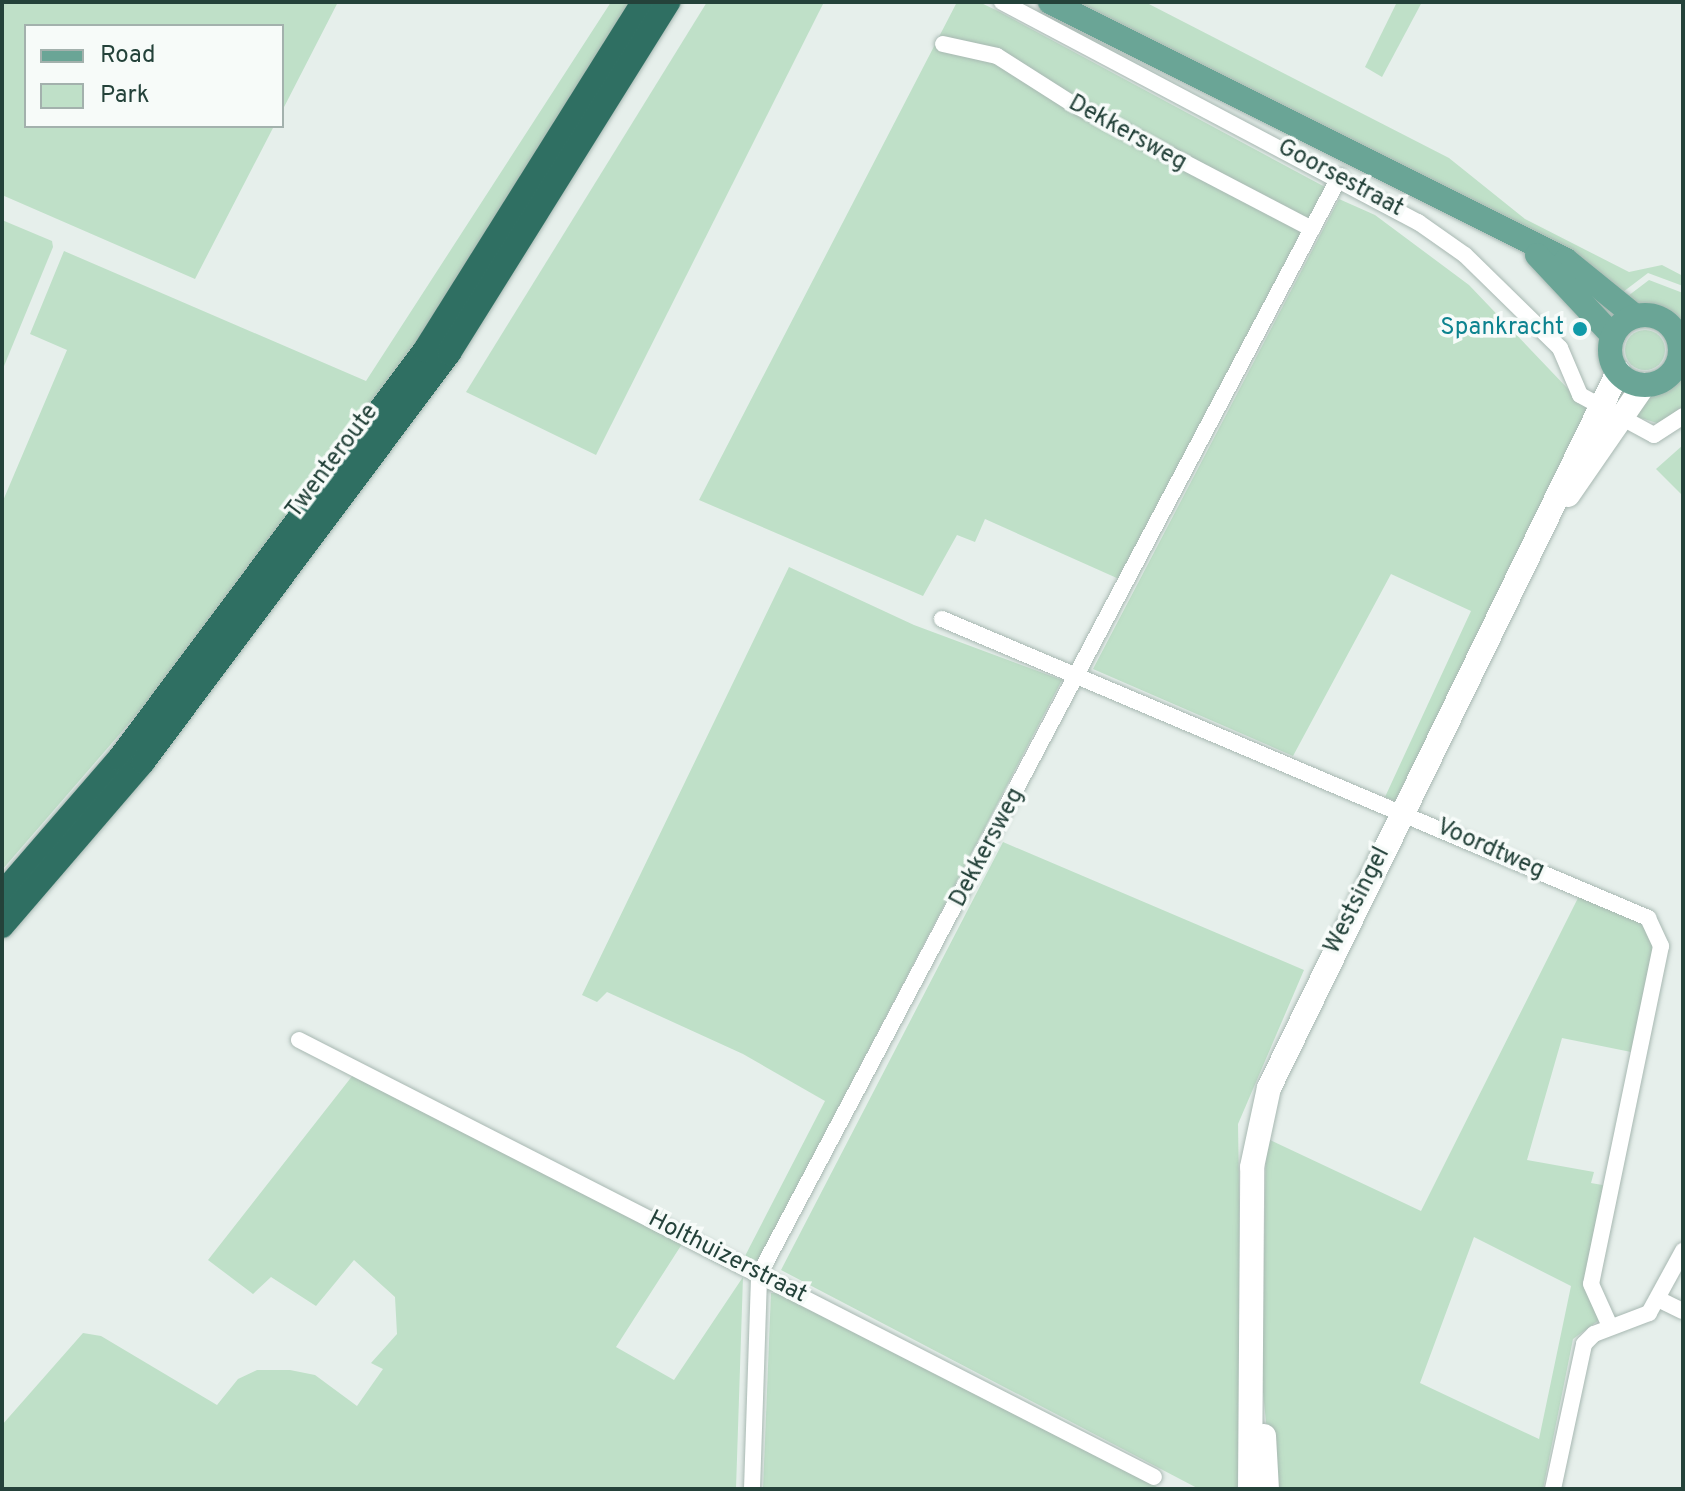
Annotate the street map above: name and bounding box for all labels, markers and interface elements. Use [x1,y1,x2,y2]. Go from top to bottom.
legend [24,24,284,128]
text: Road [100,41,156,71]
text: Park [100,81,150,111]
street label: Dekkersweg [1063,90,1191,178]
street label: Goorsestraat [1272,134,1408,224]
place label: Spankracht [1440,315,1564,343]
marker: Spankracht [1571,320,1589,338]
street label: Twenteroute [281,399,385,525]
street label: Dekkersweg [945,783,1031,913]
street label: Voordtweg [1432,813,1548,887]
street label: Westsingel [1319,843,1397,959]
street label: Holthuizerstraat [643,1206,811,1310]

